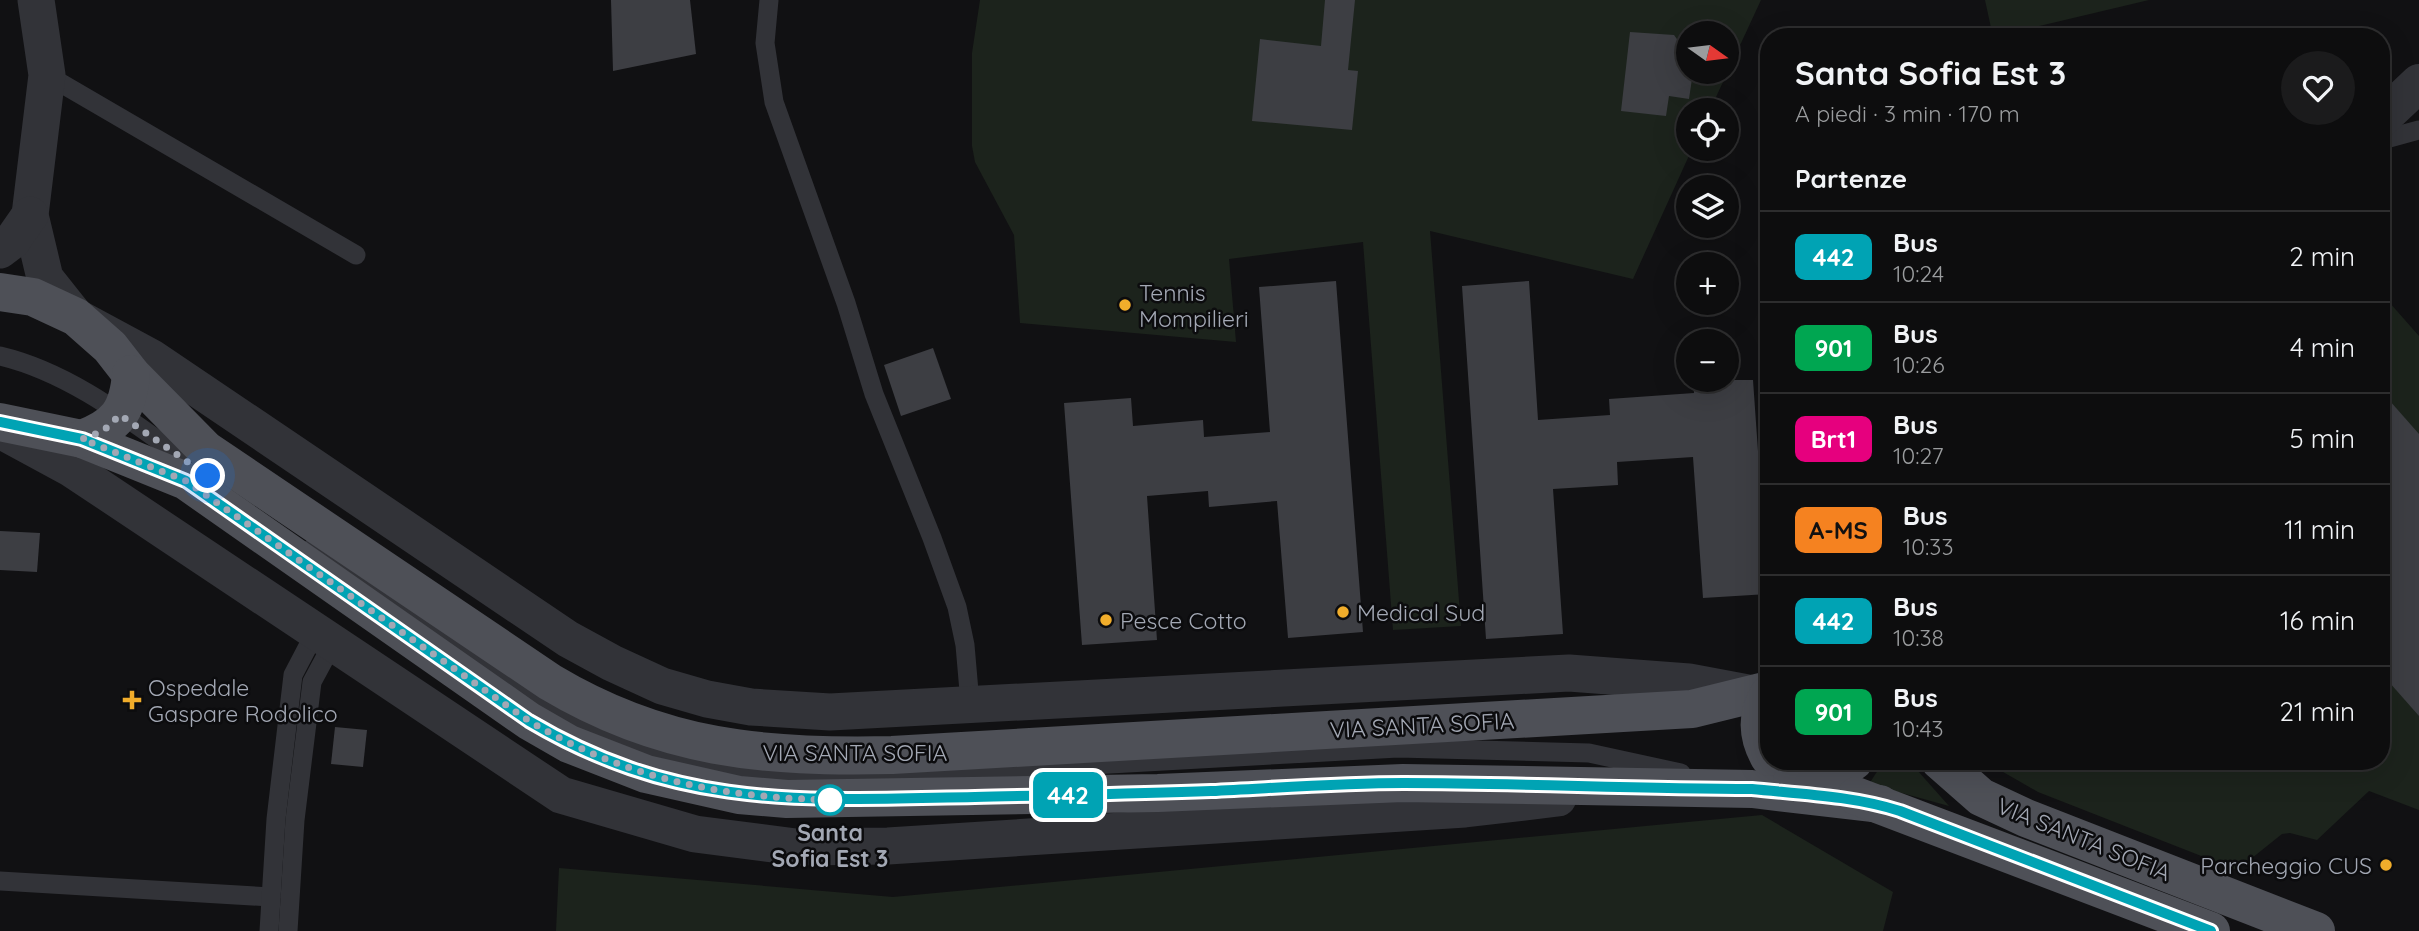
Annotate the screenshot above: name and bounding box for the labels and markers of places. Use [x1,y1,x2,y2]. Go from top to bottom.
place label: Tennis Mompilieri [1139,278,1249,333]
marker: Tennis Mompilieri [1117,297,1133,313]
place label: Medical Sud [1357,598,1485,627]
marker: Medical Sud [1335,604,1351,620]
place label: Pesce Cotto [1120,606,1247,635]
marker: Pesce Cotto [1098,612,1114,628]
place label: Ospedale Gaspare Rodolico [148,673,338,728]
marker: Ospedale Gaspare Rodolico [122,690,142,710]
marker: Santa Sofia Est 3 [815,785,845,815]
place label: Santa Sofia Est 3 [772,818,888,873]
place label: Parcheggio CUS [2200,851,2372,880]
marker: Parcheggio CUS [2378,857,2394,873]

